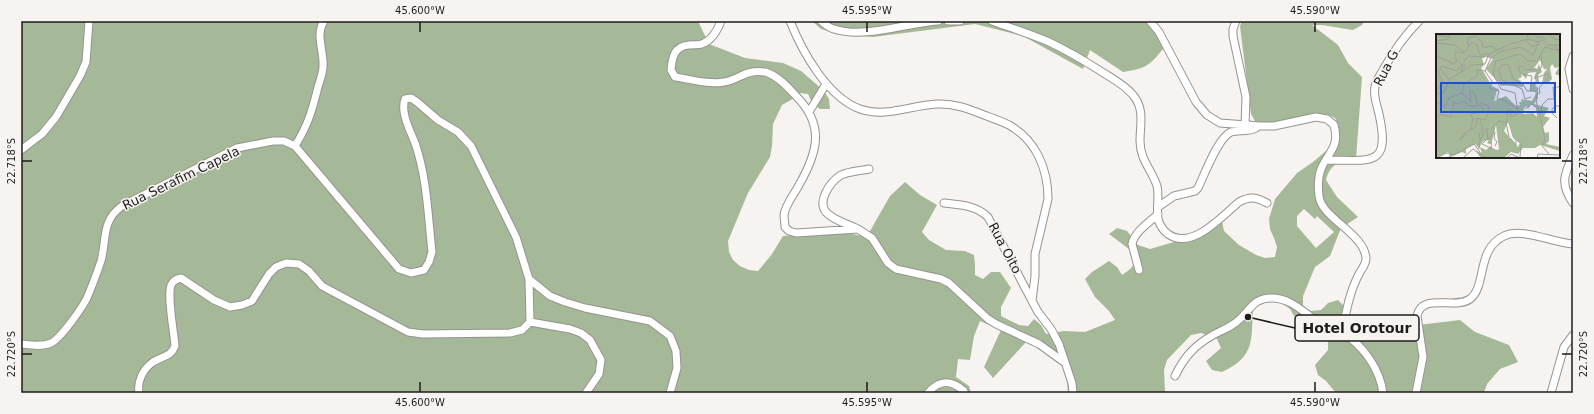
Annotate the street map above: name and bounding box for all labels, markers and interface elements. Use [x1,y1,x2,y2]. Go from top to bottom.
text: 45.600°W [395,5,445,16]
text: 45.595°W [842,5,892,16]
text: 45.590°W [1290,5,1340,16]
inset map [1436,34,1560,158]
street label: Rua G [1370,47,1402,89]
text: 22.718°S [6,138,17,184]
text: 22.718°S [1578,138,1589,184]
street label: Rua Serafim Capela [120,143,242,213]
street label: Rua Oito [985,220,1025,276]
callout: Hotel Orotour [1295,315,1419,341]
text: Hotel Orotour [1303,320,1411,336]
text: 22.720°S [6,331,17,377]
text: 22.720°S [1578,331,1589,377]
text: 45.600°W [395,397,445,408]
text: 45.595°W [842,397,892,408]
text: 45.590°W [1290,397,1340,408]

